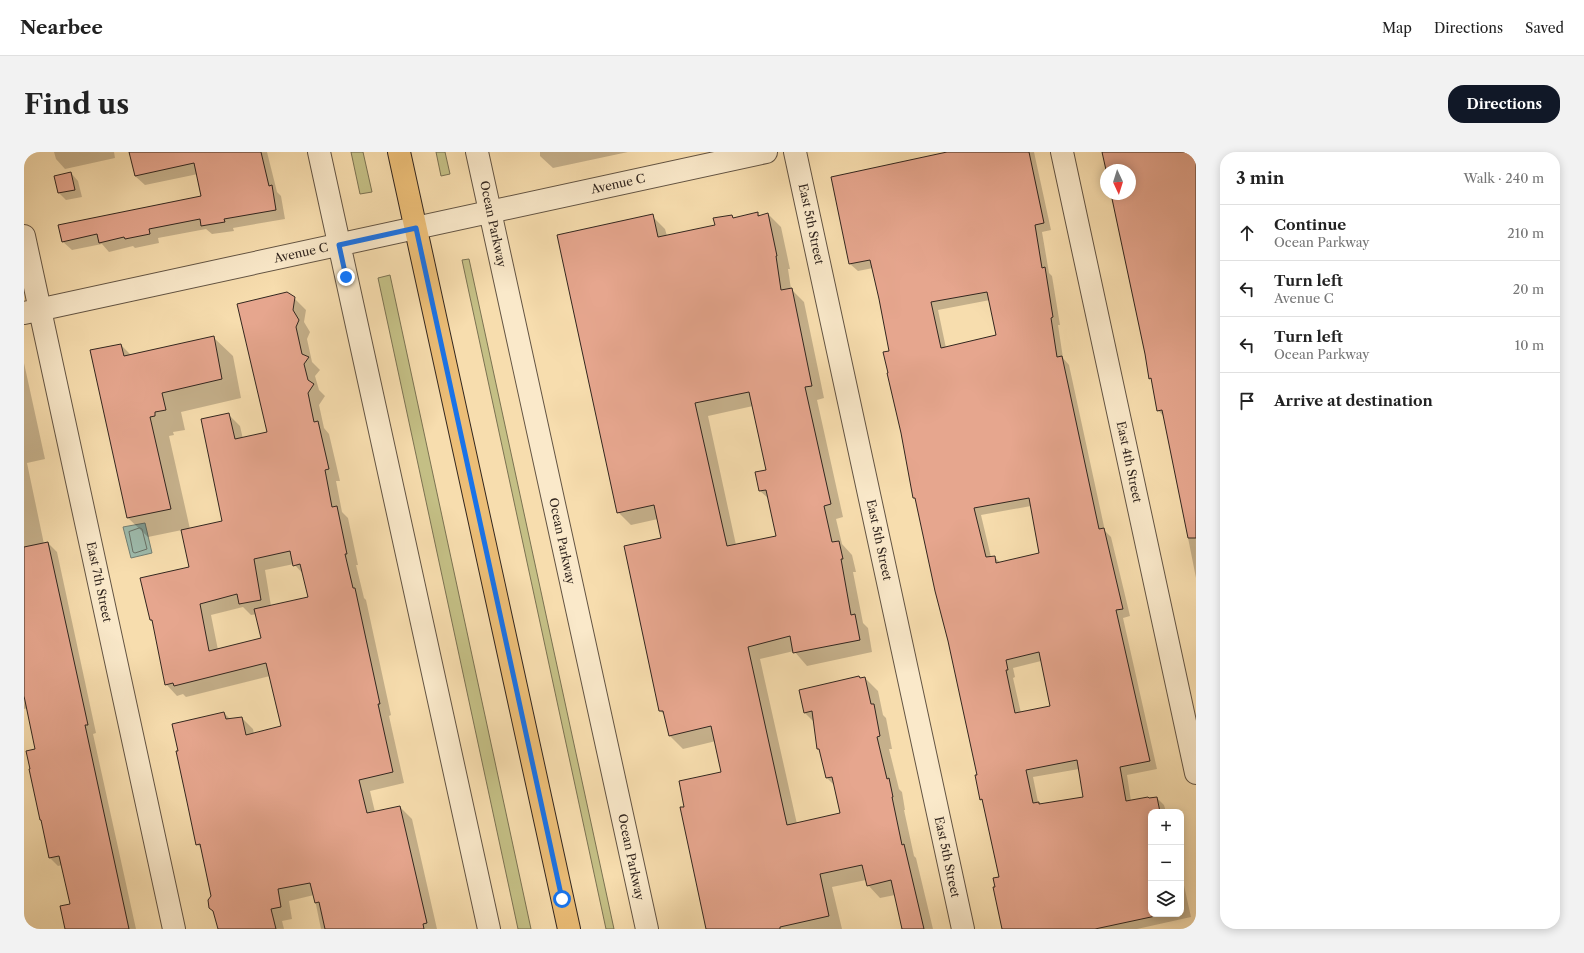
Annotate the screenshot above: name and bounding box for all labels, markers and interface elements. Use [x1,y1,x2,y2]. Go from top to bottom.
text: Nearbee [20,16,103,39]
text: Map [1382,19,1412,37]
text: Directions [1434,19,1503,37]
text: Saved [1525,19,1564,37]
button: Directions [1448,85,1560,123]
text: Find us [24,87,129,121]
north arrow [1100,164,1136,200]
text: 3 min [1236,168,1285,188]
street label: Avenue C [588,170,646,197]
text: Walk · 240 m [1464,170,1544,186]
street label: Ocean Parkway [477,179,510,269]
street label: East 5th Street [796,182,828,267]
text: Continue [1274,215,1346,234]
icon: ahead [1236,222,1258,244]
text: 210 m [1507,225,1544,241]
text: Ocean Parkway [1274,234,1369,250]
street label: Avenue C [271,239,329,266]
route end [337,268,355,286]
text: Turn left [1274,271,1343,290]
icon: left [1236,278,1258,300]
text: 20 m [1513,281,1544,297]
text: Avenue C [1274,290,1334,306]
text: Turn left [1274,327,1343,346]
icon: left [1236,334,1258,356]
text: 10 m [1515,337,1544,353]
text: Ocean Parkway [1274,346,1369,362]
icon: arrive [1236,390,1258,412]
text: Arrive at destination [1274,391,1433,410]
street label: East 4th Street [1114,420,1146,505]
street label: Ocean Parkway [546,496,579,586]
street label: East 5th Street [864,498,896,583]
street label: East 7th Street [84,540,116,624]
map controls [1148,809,1184,917]
button: + [1148,809,1184,845]
street label: Ocean Parkway [615,812,648,902]
street label: East 5th Street [932,815,964,900]
button: − [1148,845,1184,881]
button: layers [1148,881,1184,917]
route start [553,890,571,908]

